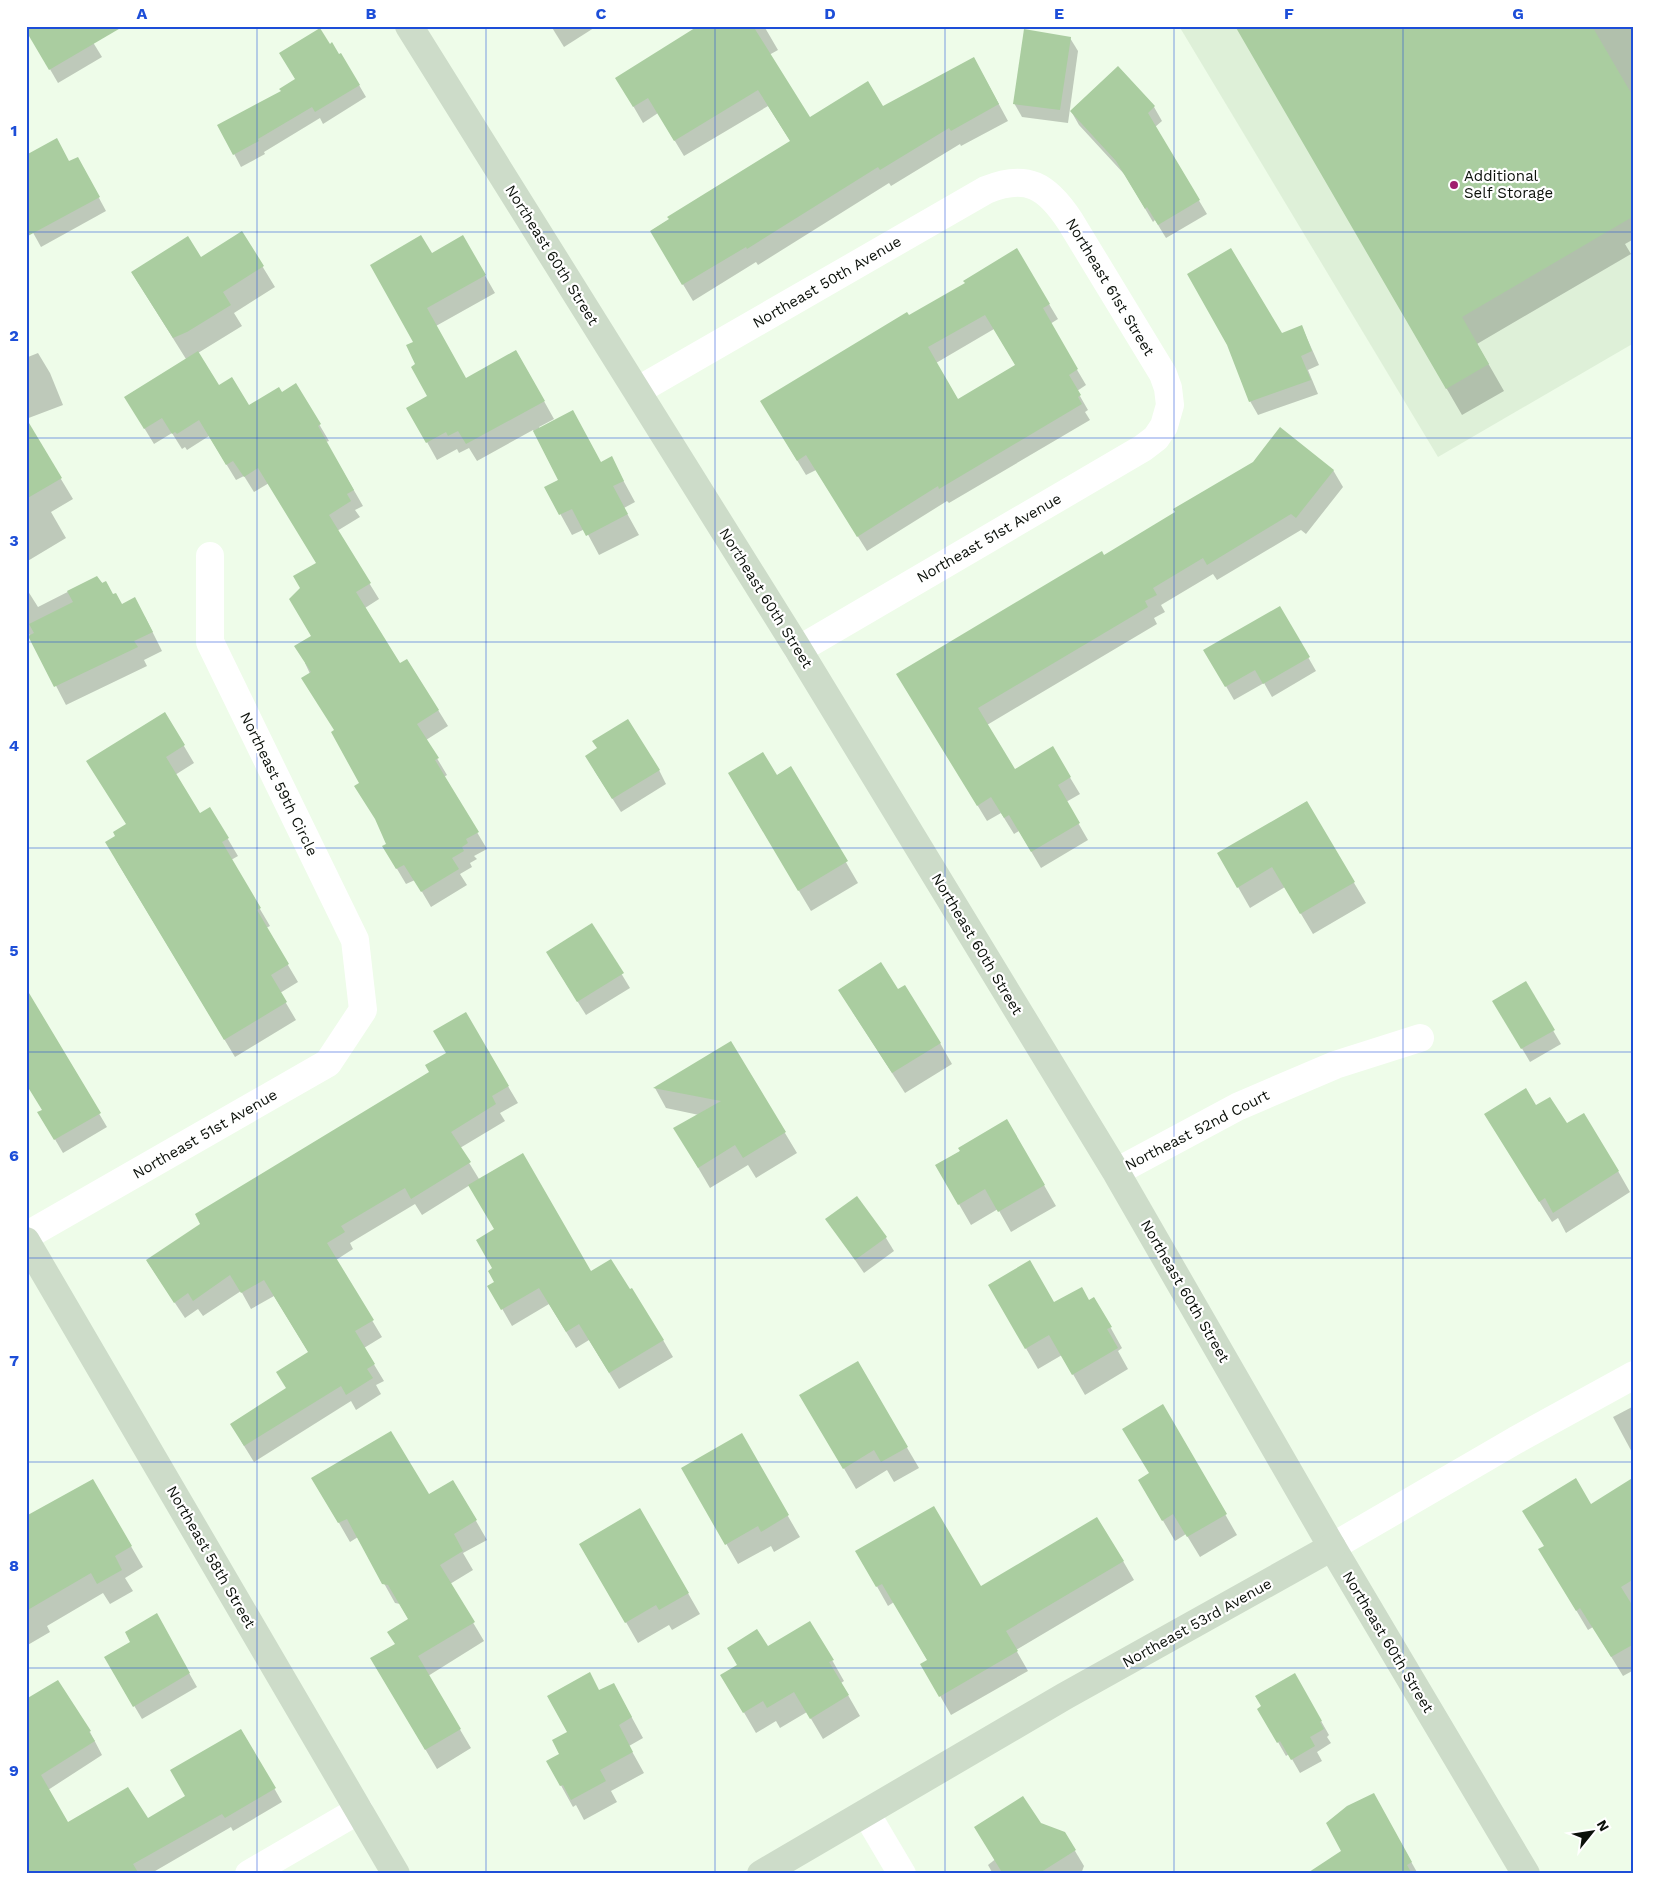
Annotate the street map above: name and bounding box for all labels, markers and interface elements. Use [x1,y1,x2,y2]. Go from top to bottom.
text: A [137,4,148,23]
text: B [366,4,377,23]
text: C [596,4,607,23]
text: D [824,4,836,23]
text: E [1054,4,1064,23]
text: F [1284,4,1294,23]
text: G [1512,4,1524,23]
text: 1 [11,121,17,140]
place label: Additional Self Storage [1464,167,1553,202]
marker: Additional Self Storage [1448,179,1460,191]
street label: Northeast 60th Street [501,182,603,329]
street label: Northeast 61st Street [1062,215,1159,360]
street label: Northeast 50th Avenue [749,232,905,332]
text: 2 [9,326,19,345]
street label: Northeast 51st Avenue [914,489,1064,587]
street label: Northeast 60th Street [715,525,817,672]
text: 3 [9,531,19,550]
street label: Northeast 59th Circle [236,709,322,859]
text: 4 [9,736,19,755]
street label: Northeast 60th Street [928,870,1027,1019]
text: 5 [9,941,19,960]
street label: Northeast 51st Avenue [130,1085,280,1183]
street label: Northeast 52nd Court [1122,1085,1273,1174]
text: 6 [9,1146,19,1165]
street label: Northeast 60th Street [1137,1216,1234,1366]
text: 7 [9,1351,19,1370]
street label: Northeast 58th Street [163,1483,259,1632]
text: 8 [9,1556,19,1575]
street label: Northeast 60th Street [1339,1568,1438,1717]
street label: Northeast 53rd Avenue [1119,1574,1275,1672]
text: 9 [9,1761,19,1780]
north arrow [1568,1808,1618,1858]
text: N [1594,1817,1613,1834]

